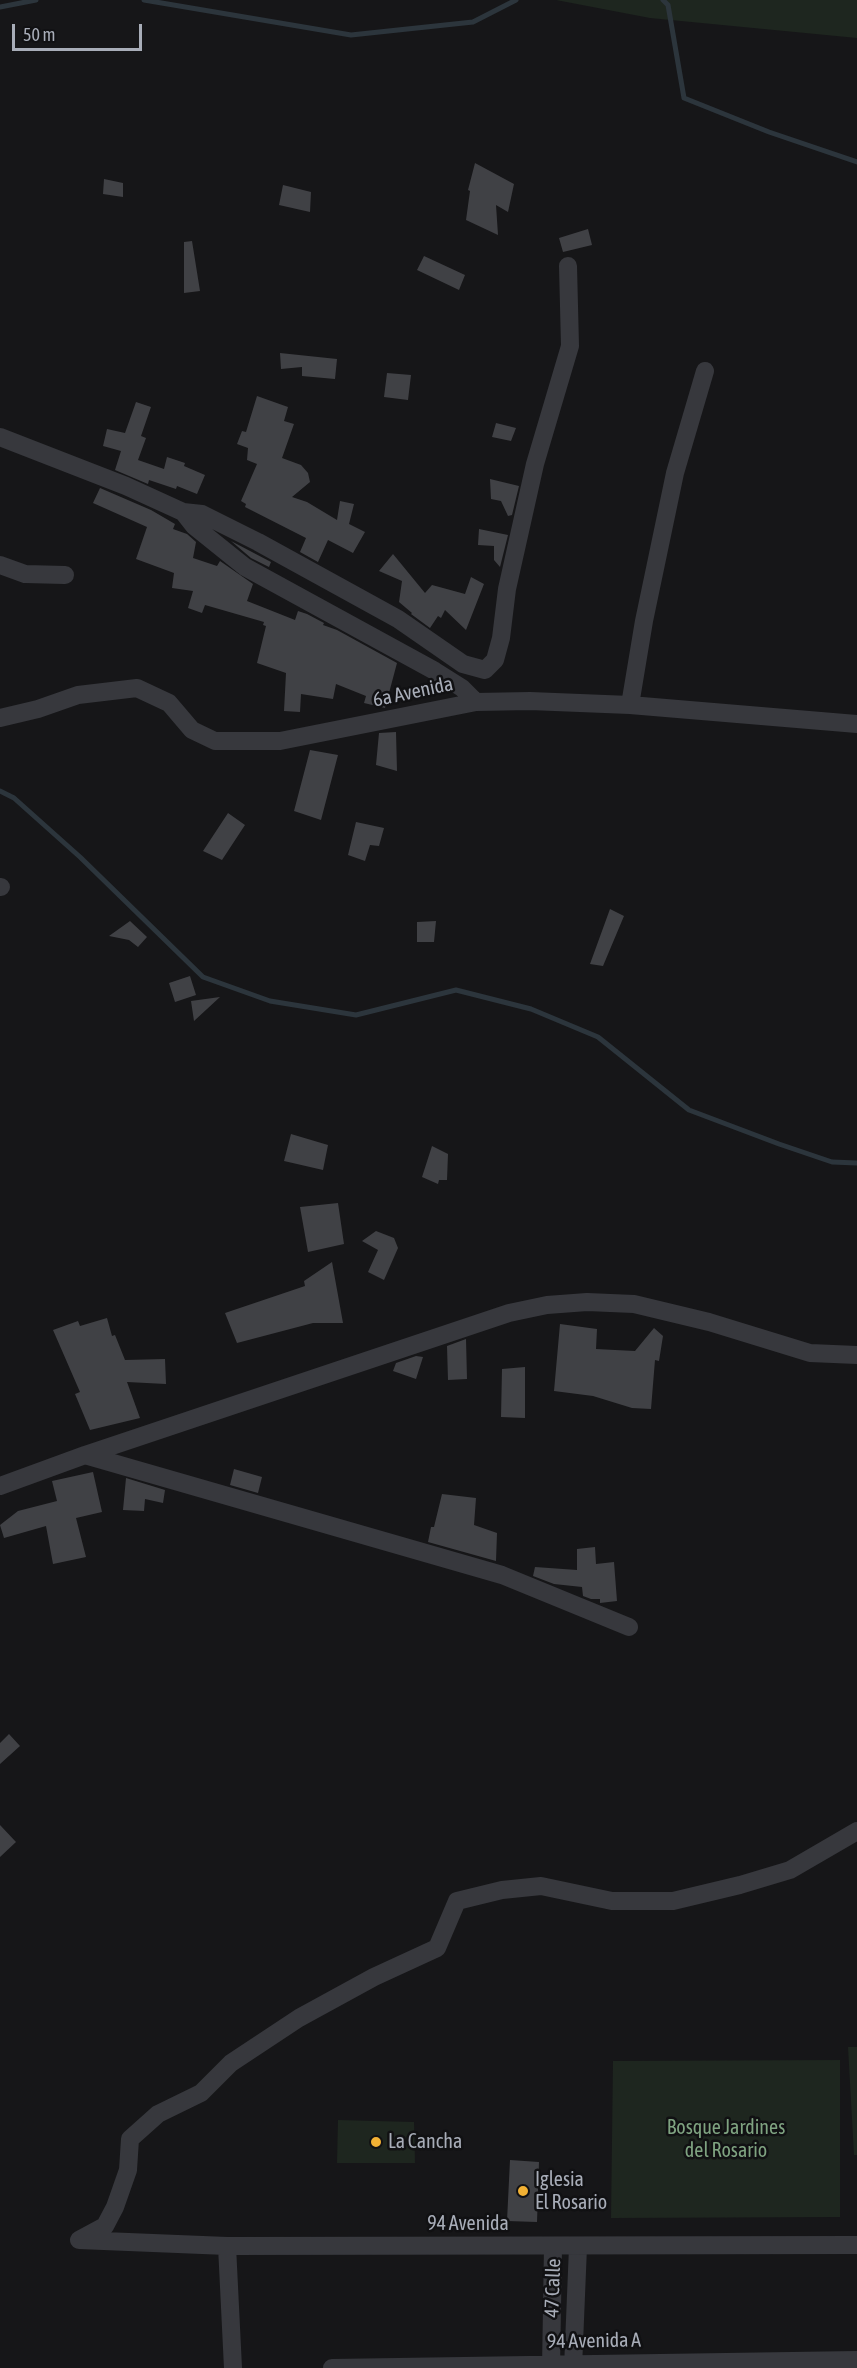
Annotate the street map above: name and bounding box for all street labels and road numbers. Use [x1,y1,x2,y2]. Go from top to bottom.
street label: 6a Avenida [371,672,455,712]
street label: 94 Avenida [427,2212,509,2236]
street label: 47 Calle [540,2258,566,2318]
street label: 94 Avenida A [547,2328,641,2354]

